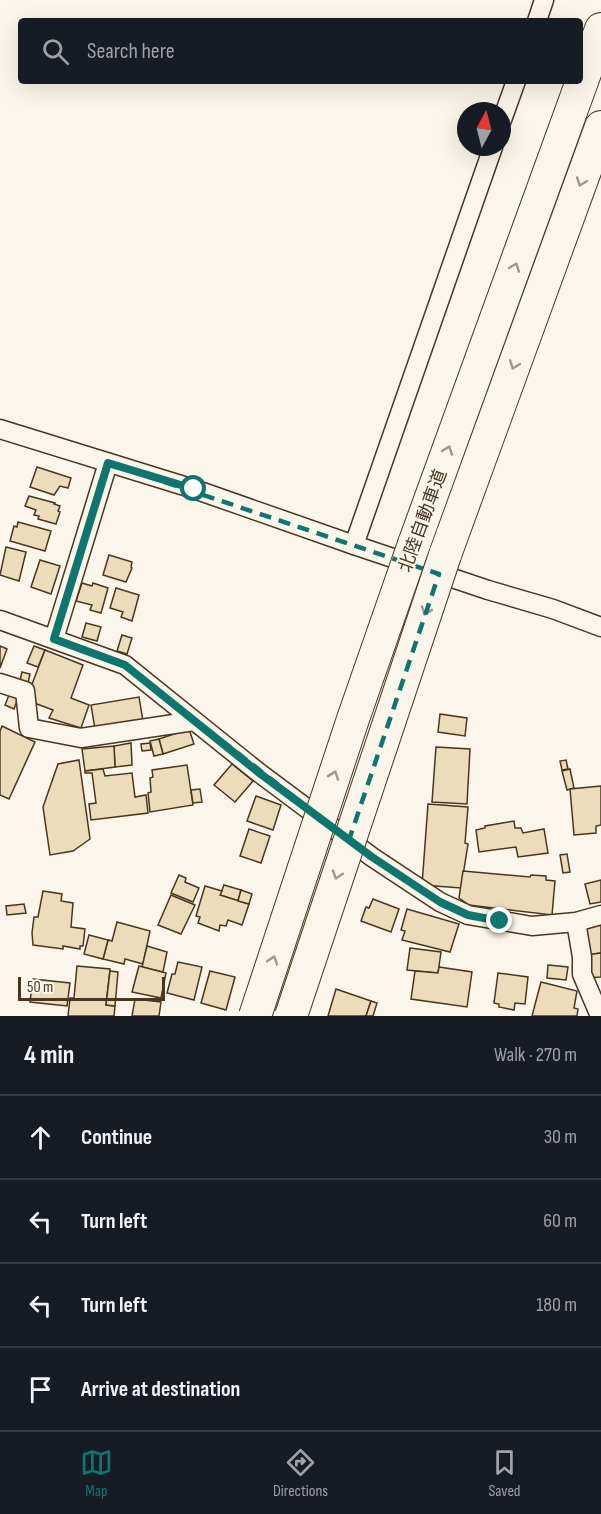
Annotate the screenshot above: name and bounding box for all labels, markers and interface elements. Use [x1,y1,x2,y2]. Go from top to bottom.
search box [18,18,583,84]
icon: search [39,35,72,68]
text: Search here [87,38,174,65]
north arrow [457,102,511,156]
one-way arrow [576,176,588,187]
one-way arrow [507,262,520,272]
one-way arrow [509,359,522,370]
one-way arrow [441,445,454,456]
street label: 北陸自動車道 [395,467,451,575]
route start [180,475,206,501]
one-way arrow [421,605,433,616]
one-way arrow [327,770,339,781]
one-way arrow [332,869,344,880]
route end [486,907,512,933]
one-way arrow [266,955,278,966]
scale bar [18,974,165,1002]
text: 50 m [27,978,53,997]
text: 4 min [24,1040,74,1071]
text: Walk · 270 m [494,1043,577,1067]
icon: ahead [24,1121,57,1154]
text: Continue [81,1124,152,1151]
text: 30 m [544,1125,577,1149]
icon: left [24,1205,57,1238]
text: Turn left [81,1208,147,1235]
text: 60 m [543,1209,577,1233]
icon: left [24,1289,57,1322]
text: Turn left [81,1292,147,1319]
text: 180 m [536,1293,577,1317]
icon: arrive [24,1373,57,1406]
text: Arrive at destination [81,1376,240,1403]
tab: Map [80,1446,113,1501]
tab: Directions [273,1446,328,1501]
tab: Saved [488,1446,521,1501]

